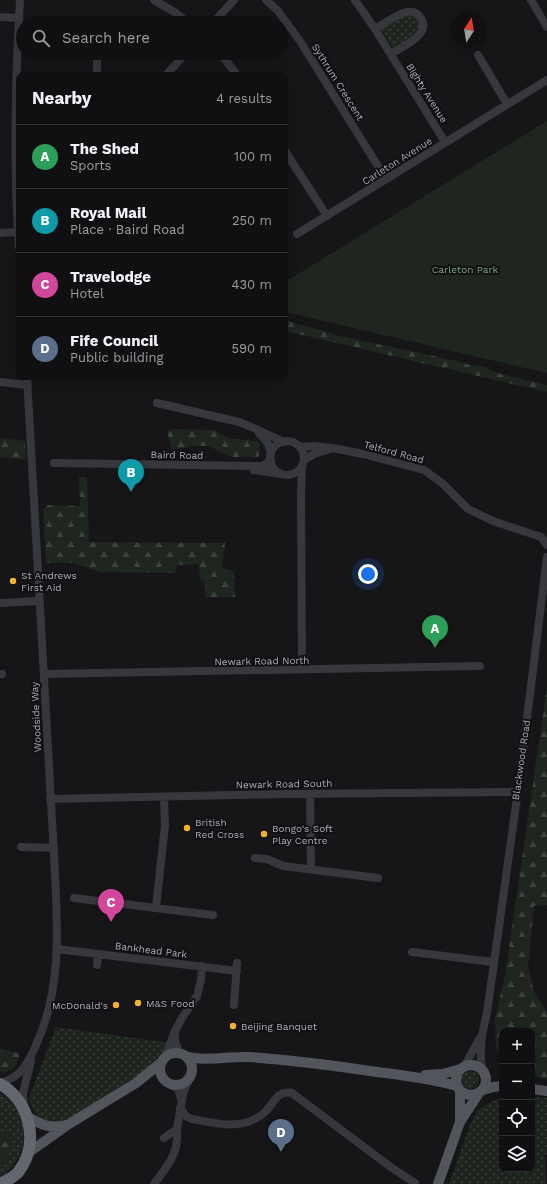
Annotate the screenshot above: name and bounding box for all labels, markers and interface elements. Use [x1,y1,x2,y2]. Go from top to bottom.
north arrow [451,12,487,48]
search box [16,16,288,60]
icon: search [30,27,52,49]
text: Search here [62,29,150,47]
street label: Sythrum Crescent [310,42,367,123]
street label: Bighty Avenue [404,61,450,125]
text: Nearby [32,88,91,108]
text: 4 results [216,91,272,106]
street label: Carleton Avenue [360,135,434,187]
text: The Shed [70,140,139,158]
text: A [41,149,49,164]
text: 100 m [234,149,272,164]
text: Sports [70,158,111,173]
text: Royal Mail [70,204,146,222]
text: B [41,213,49,228]
text: 250 m [232,213,272,228]
text: Place · Baird Road [70,222,185,237]
park label: Carleton Park [432,264,499,275]
text: Travelodge [70,268,151,286]
text: C [41,277,49,292]
text: 430 m [232,277,272,292]
text: Hotel [70,286,104,301]
text: Fife Council [70,332,158,350]
text: D [40,341,50,356]
text: 590 m [232,341,272,356]
text: Public building [70,350,163,365]
street label: Telford Road [363,439,425,465]
street label: Baird Road [150,449,204,461]
pin: B [118,459,144,492]
your location [358,564,378,584]
place label: St Andrews First Aid [21,570,77,593]
marker: St Andrews First Aid [8,576,18,586]
pin: A [422,615,448,648]
street label: Newark Road North [214,655,310,667]
street label: Woodside Way [29,681,43,752]
street label: Blackwood Road [510,719,532,801]
street label: Newark Road South [236,778,332,790]
place label: British Red Cross [195,817,244,840]
marker: British Red Cross [182,823,192,833]
place label: Bongo's Soft Play Centre [272,823,333,846]
marker: Bongo's Soft Play Centre [259,829,269,839]
pin: C [98,889,124,922]
street label: Bankhead Park [114,940,188,960]
marker: M&S Food [133,998,143,1008]
place label: M&S Food [146,998,194,1009]
place label: McDonald's [52,1000,108,1011]
marker: McDonald's [111,1000,121,1010]
marker: Beijing Banquet [228,1021,238,1031]
place label: Beijing Banquet [241,1021,318,1032]
map controls [499,1028,535,1172]
button: + [499,1028,535,1064]
button: − [499,1064,535,1100]
button: locate [499,1100,535,1136]
pin: D [268,1119,294,1152]
button: layers [499,1136,535,1172]

